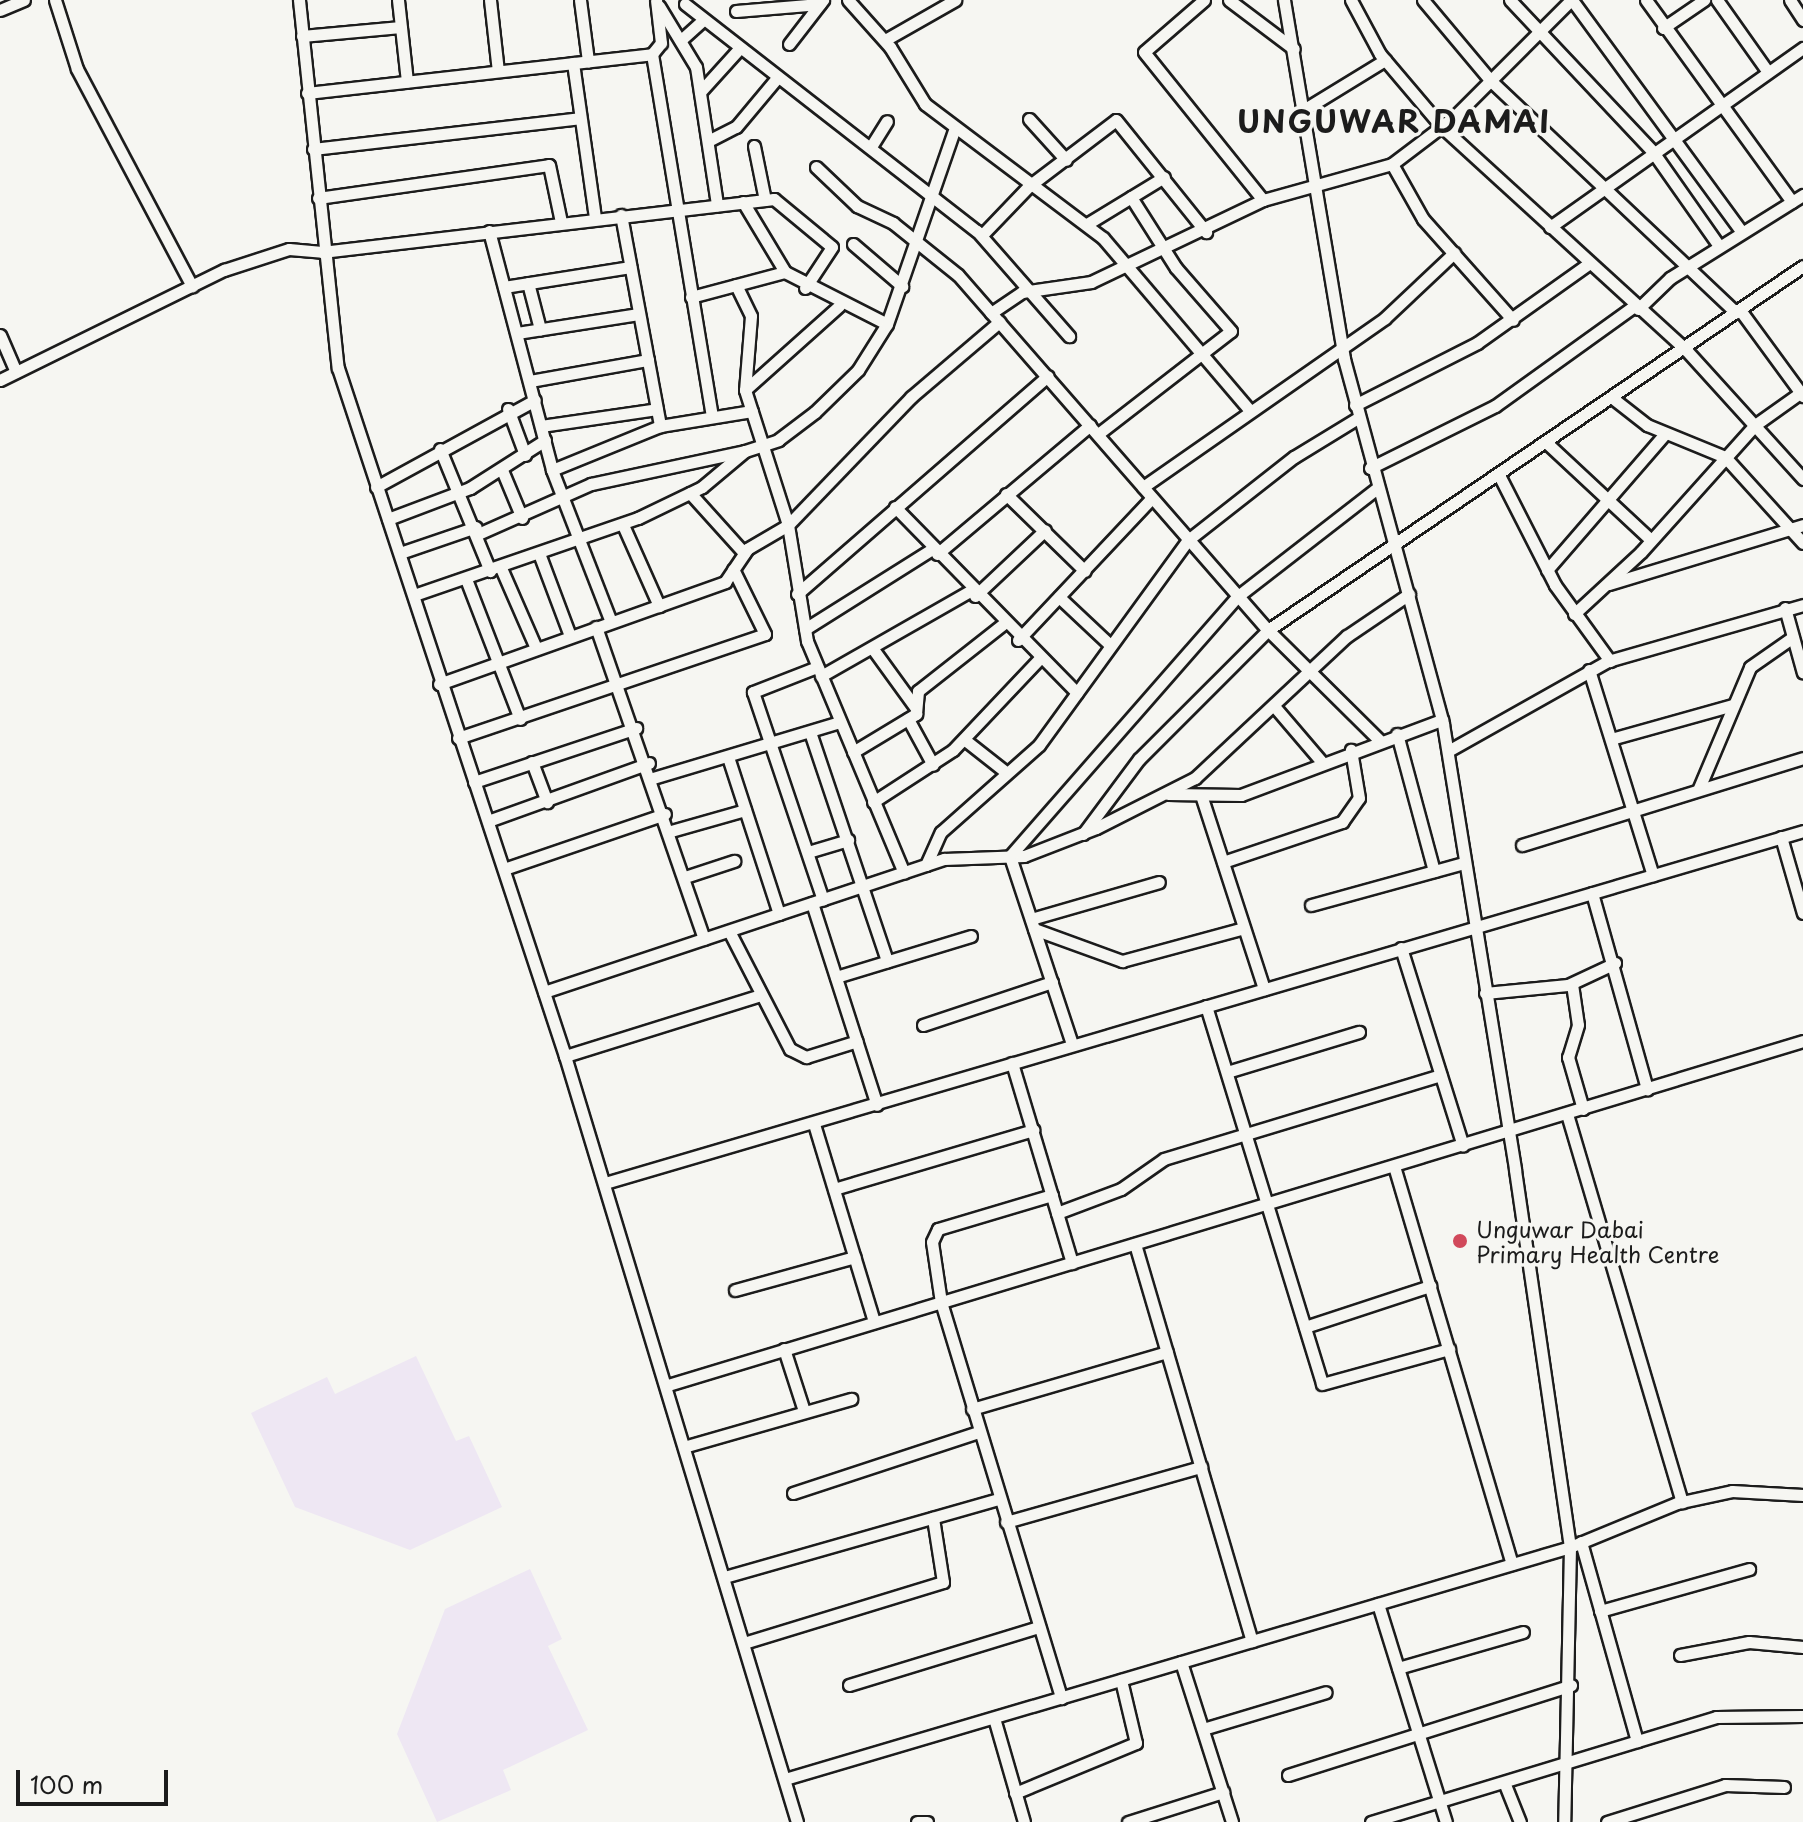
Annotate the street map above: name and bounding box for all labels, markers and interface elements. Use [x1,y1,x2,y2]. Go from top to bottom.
district label: UNGUWAR DAMAI [1237,103,1551,139]
place label: Unguwar Dabai Primary Health Centre [1476,1215,1720,1266]
marker: Unguwar Dabai Primary Health Centre [1451,1232,1469,1250]
scale bar [20,1754,172,1804]
text: 100 m [30,1766,103,1802]

